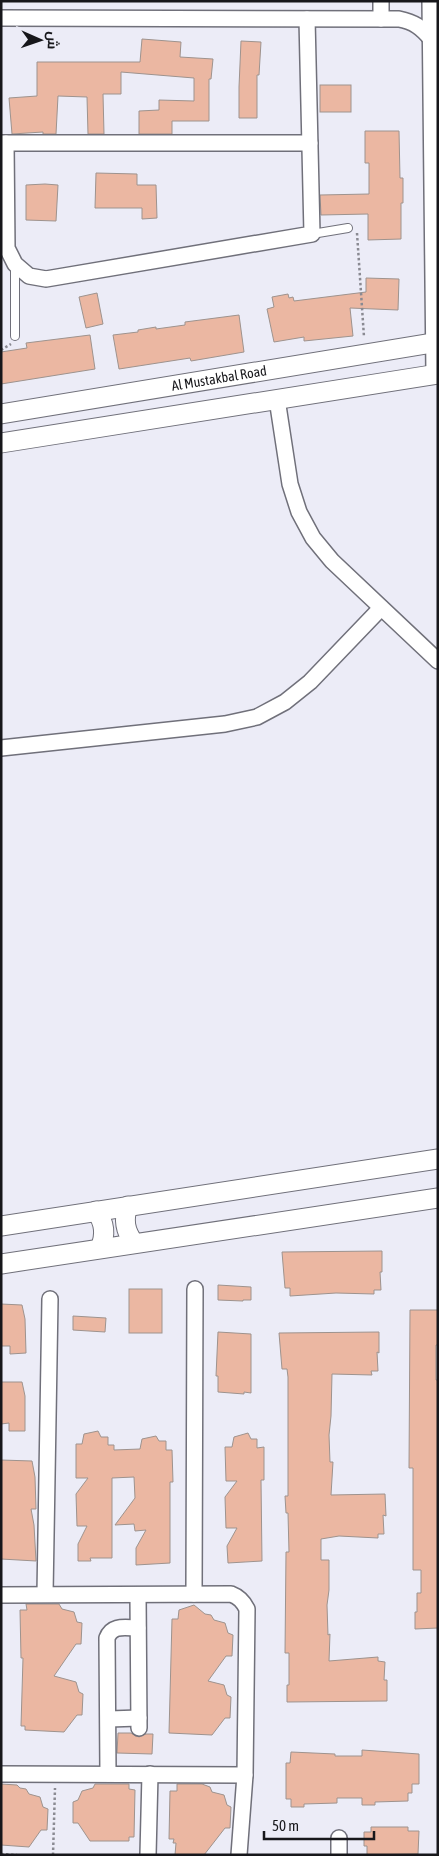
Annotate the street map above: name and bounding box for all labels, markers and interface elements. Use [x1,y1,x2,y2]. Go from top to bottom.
north arrow [15,15,65,65]
text: ش [44,31,61,50]
street label: Al Mustakbal Road [170,362,268,394]
scale bar [264,1808,374,1840]
text: 50 m [272,1817,299,1834]

